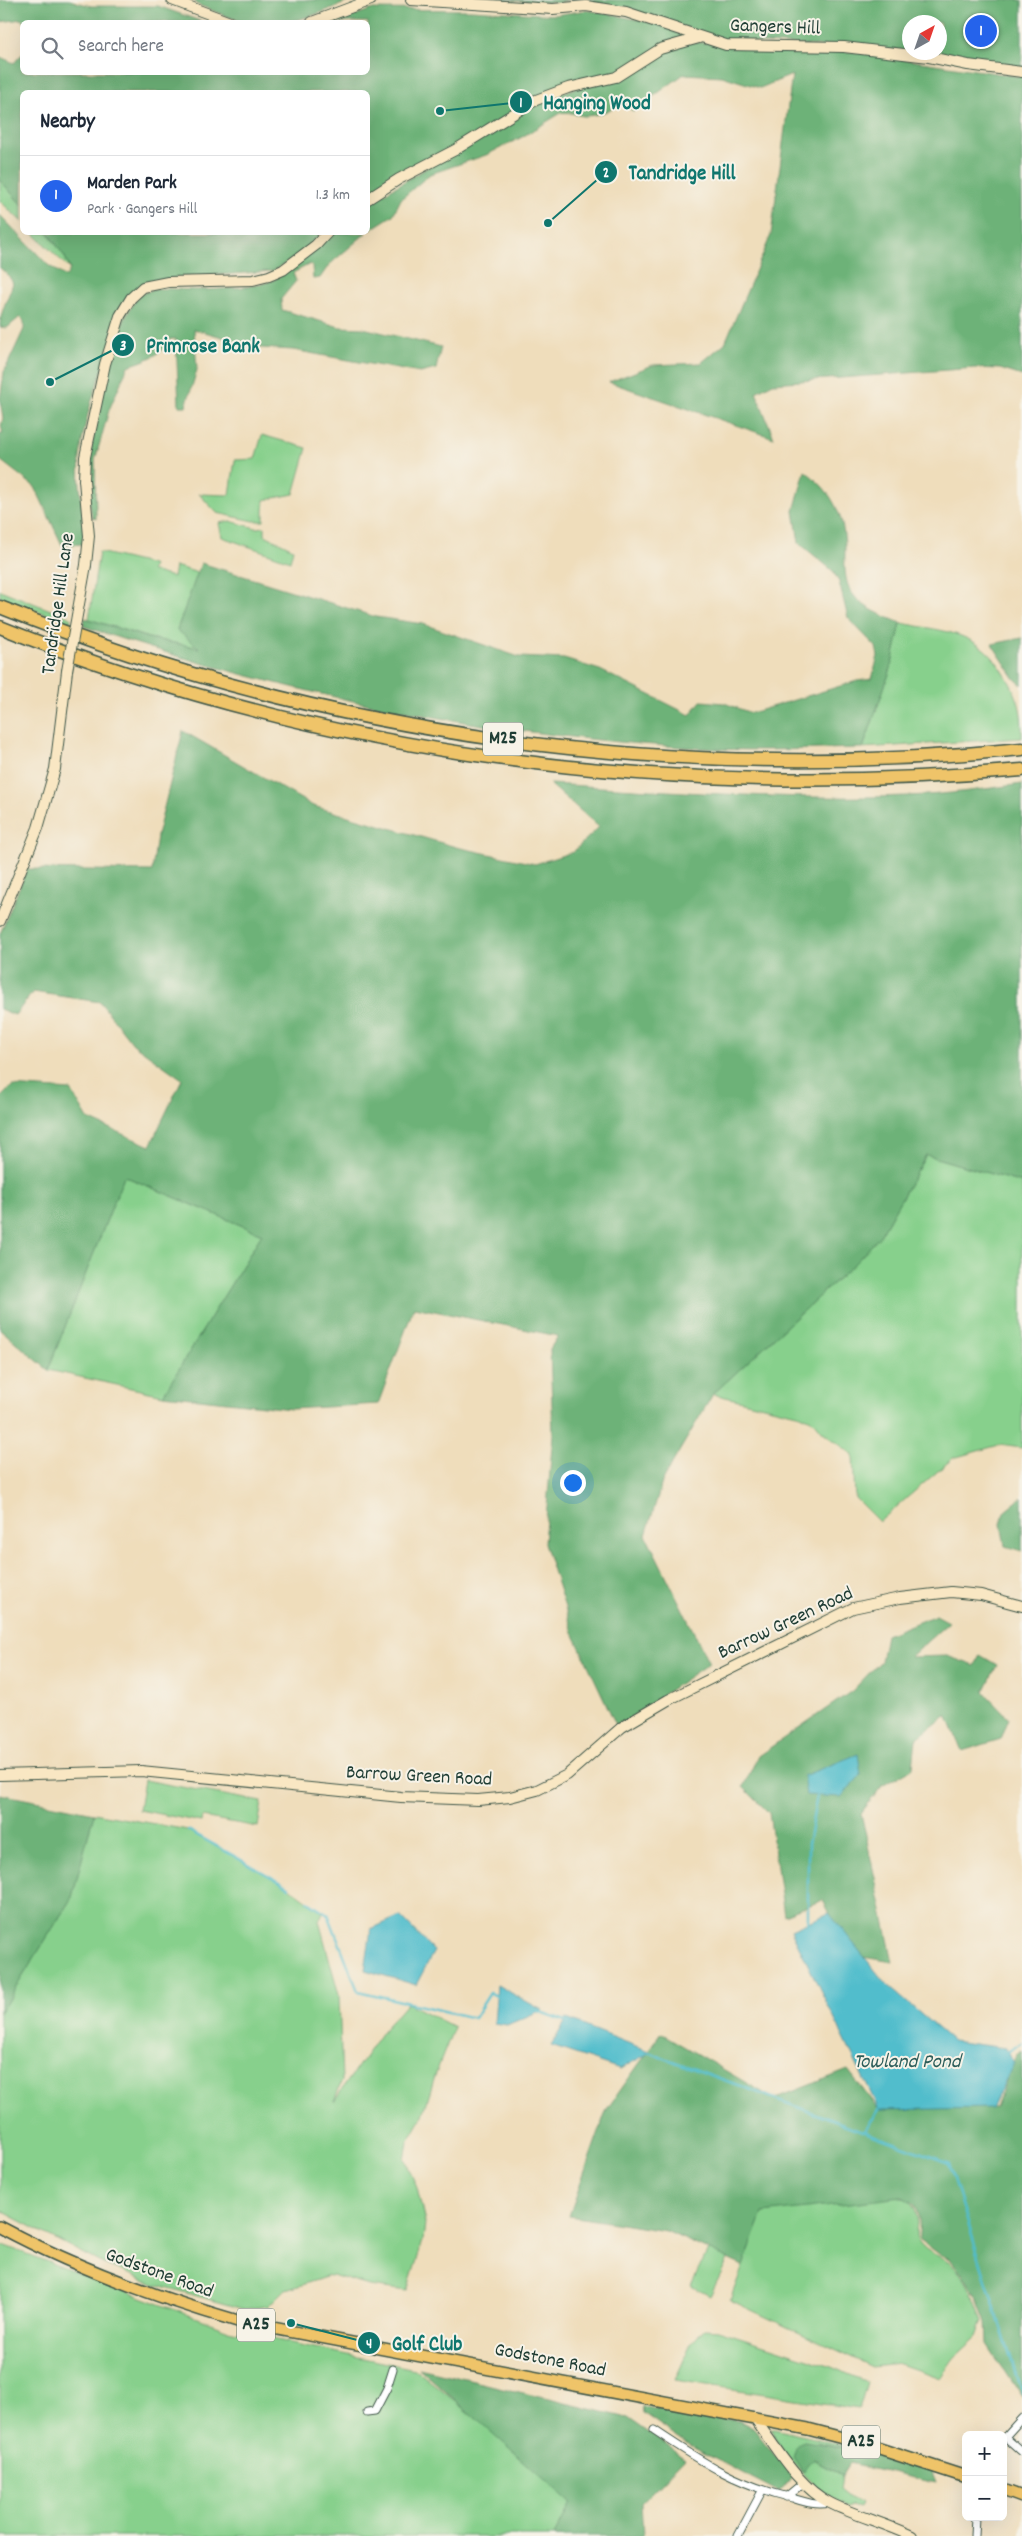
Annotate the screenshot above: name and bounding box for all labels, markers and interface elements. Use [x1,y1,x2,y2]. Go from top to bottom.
street label: Gangers Hill [729,12,821,44]
pin: 1 [965,12,997,50]
north arrow [902,15,947,60]
search box [20,20,370,75]
icon: search [38,34,66,62]
text: Search here [78,34,164,61]
callout: Hanging Wood [509,84,661,120]
text: Hanging Wood [543,90,651,120]
text: 1 [519,93,523,115]
text: Nearby [40,108,95,138]
callout: Tandridge Hill [594,154,746,190]
text: Tandridge Hill [628,160,737,190]
text: 2 [603,163,609,185]
text: Marden Park [87,171,177,198]
text: 1 [54,184,58,207]
text: 1.3 km [316,184,350,207]
text: Park · Gangers Hill [87,198,197,221]
callout: Primrose Bank [111,327,270,363]
text: Primrose Bank [146,333,260,363]
text: 3 [120,336,127,358]
street label: Tandridge Hill Lane [35,531,83,676]
road number: M25 [483,722,523,756]
your location [560,1470,586,1496]
street label: Barrow Green Road [714,1580,858,1668]
street label: Barrow Green Road [345,1759,493,1795]
water label: Towland Pond [853,2048,964,2078]
street label: Godstone Road [101,2242,217,2306]
road number: A25 [237,2308,275,2342]
callout: Golf Club [357,2325,473,2361]
text: Golf Club [392,2331,462,2361]
text: 4 [366,2334,372,2356]
street label: Godstone Road [492,2336,608,2386]
road number: A25 [842,2426,880,2458]
map controls [962,2431,1007,2521]
button: + [962,2431,1007,2476]
button: − [962,2476,1007,2521]

